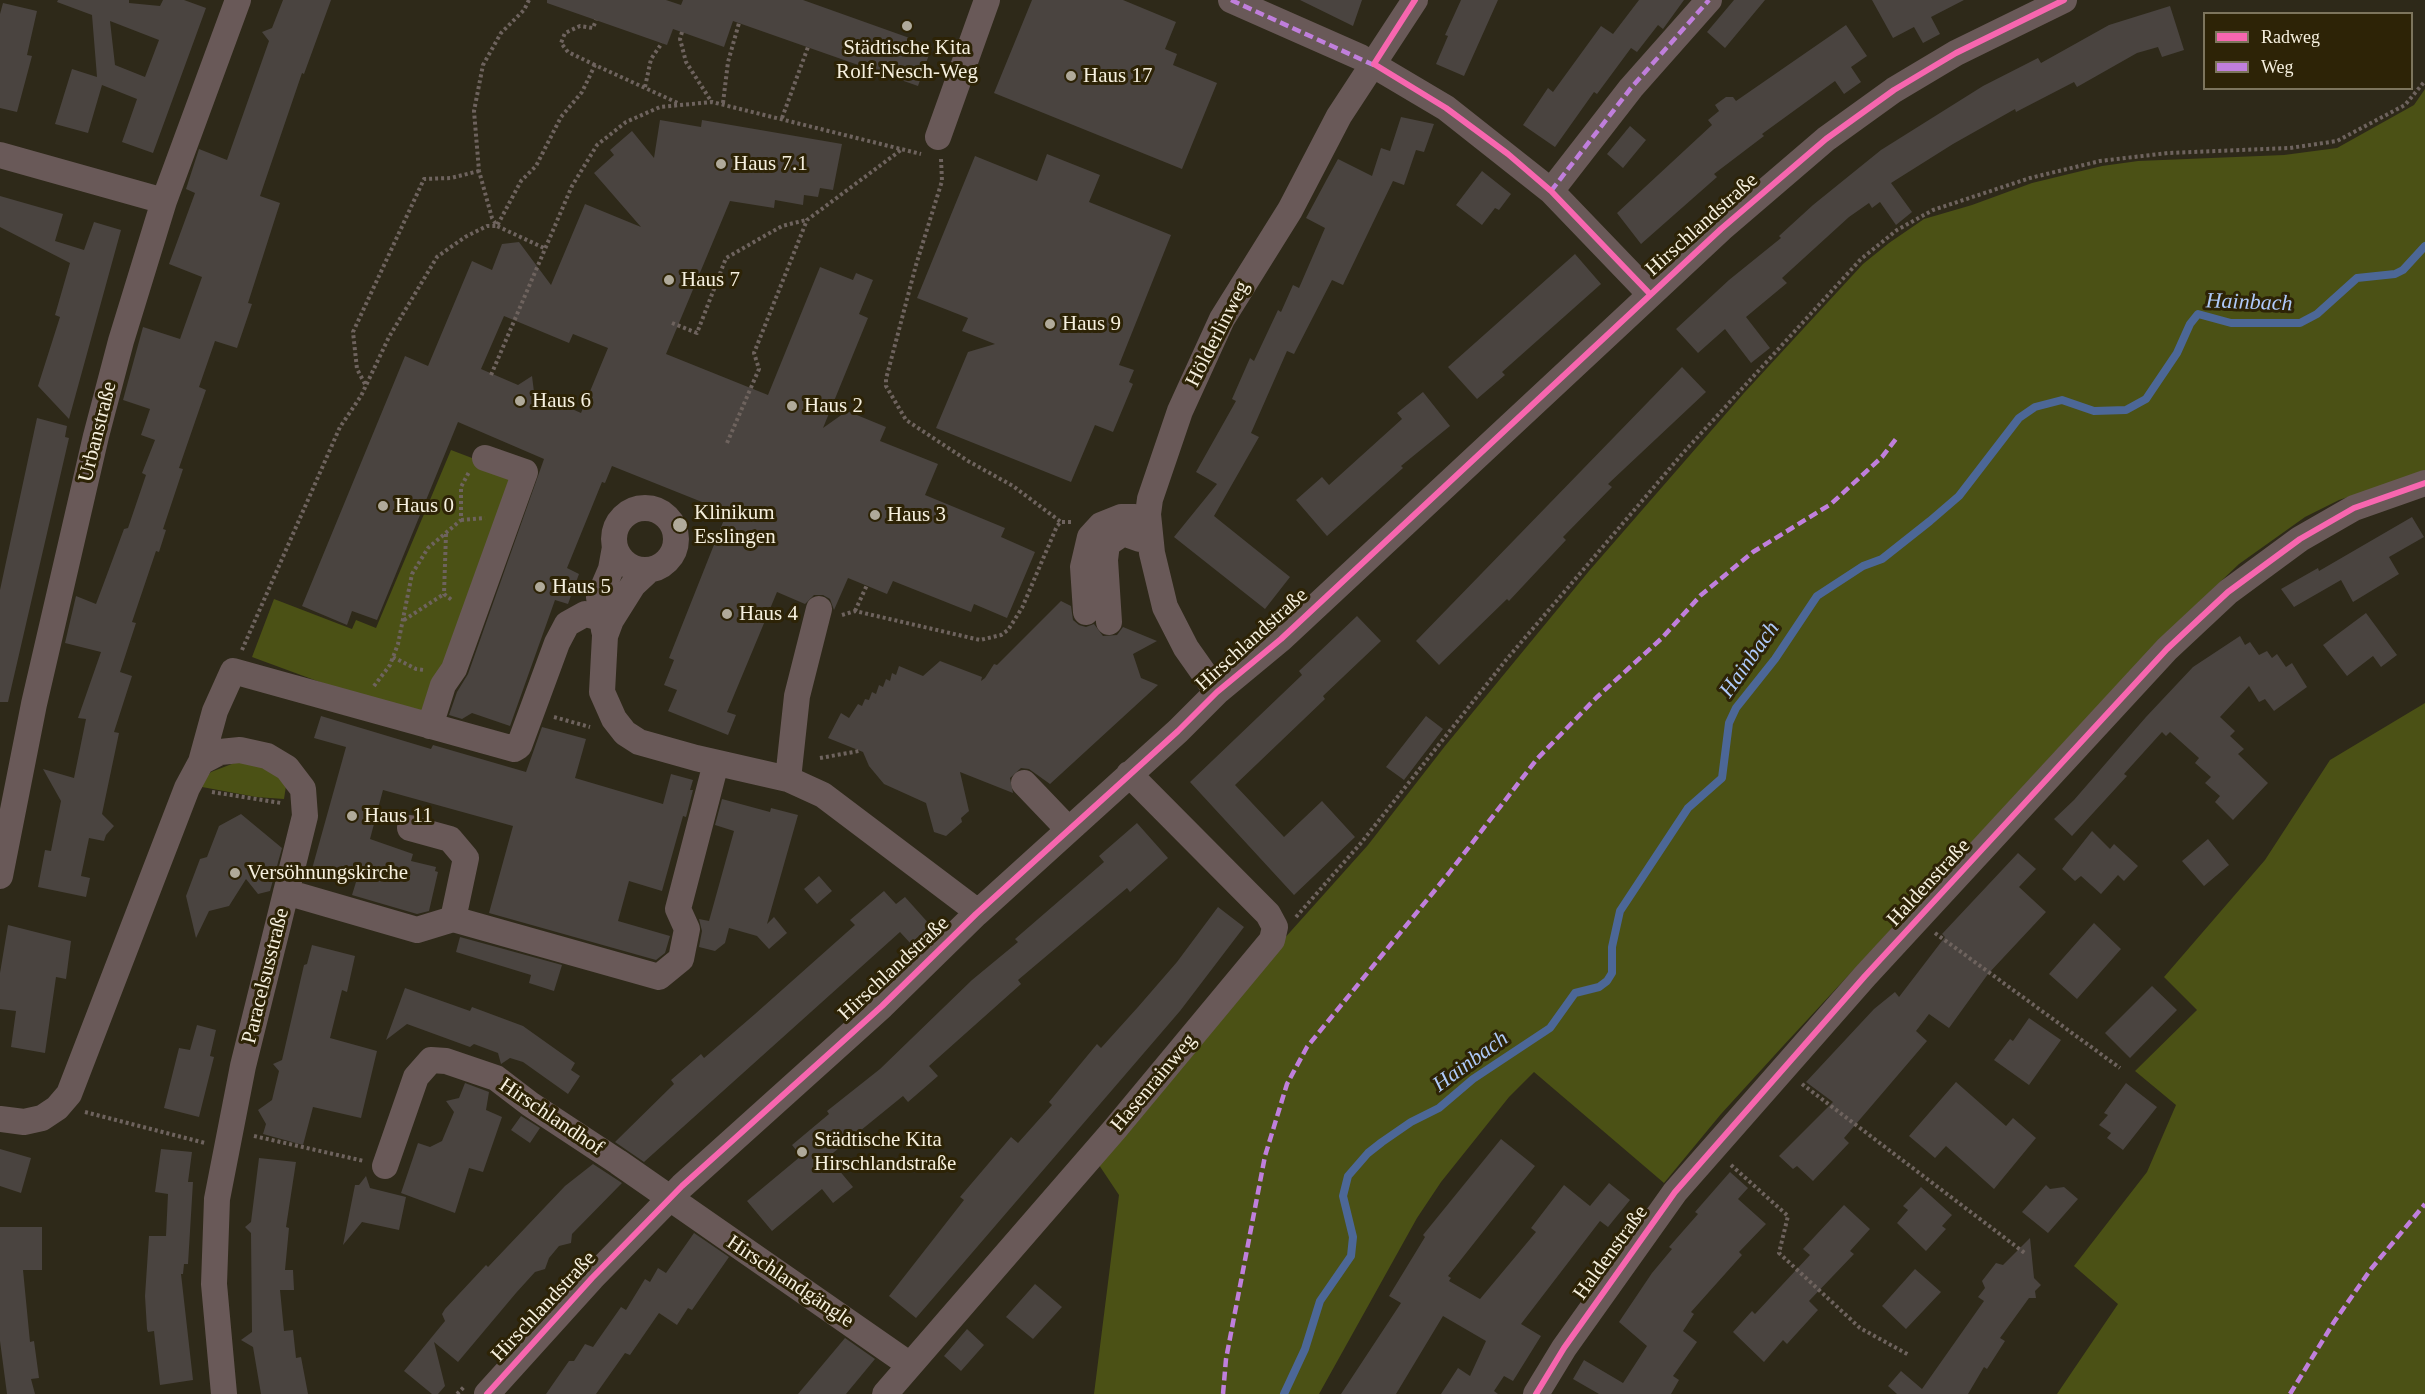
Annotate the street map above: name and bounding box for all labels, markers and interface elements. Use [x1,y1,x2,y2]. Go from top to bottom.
legend [2203,12,2413,90]
marker: Städtische Kita Rolf-Nesch-Weg [900,19,914,33]
text: Radweg [2261,27,2320,47]
place label: Städtische Kita Rolf-Nesch-Weg [836,35,978,85]
text: Weg [2261,57,2294,77]
place label: Haus 17 [1083,63,1152,89]
marker: Haus 17 [1064,69,1078,83]
place label: Haus 7.1 [733,151,808,177]
marker: Haus 7.1 [714,157,728,171]
street label: Hirschlandstraße [1641,168,1763,282]
place label: Haus 7 [681,267,740,293]
marker: Haus 7 [662,273,676,287]
street label: Hölderlinweg [1181,277,1255,391]
water label: Hainbach [2205,288,2293,318]
place label: Haus 9 [1062,311,1121,337]
marker: Haus 9 [1043,317,1057,331]
street label: Urbanstraße [73,379,123,485]
place label: Haus 6 [532,388,591,414]
place label: Haus 2 [804,393,863,419]
marker: Haus 6 [513,394,527,408]
marker: Haus 2 [785,399,799,413]
place label: Haus 0 [395,493,454,519]
marker: Haus 0 [376,499,390,513]
place label: Klinikum Esslingen [694,500,776,550]
place label: Haus 3 [887,502,946,528]
marker: Haus 3 [868,508,882,522]
marker: Klinikum Esslingen [671,516,689,534]
place label: Haus 5 [552,574,611,600]
marker: Haus 5 [533,580,547,594]
street label: Hirschlandstraße [1191,583,1313,697]
place label: Haus 4 [739,601,798,627]
marker: Haus 4 [720,607,734,621]
water label: Hainbach [1714,617,1786,703]
place label: Haus 11 [364,803,433,829]
marker: Haus 11 [345,809,359,823]
street label: Haldenstraße [1882,834,1976,932]
place label: Versöhnungskirche [247,860,408,886]
marker: Versöhnungskirche [228,866,242,880]
street label: Paracelsusstraße [237,906,295,1046]
street label: Hirschlandstraße [833,911,955,1027]
water label: Hainbach [1428,1026,1514,1098]
street label: Hasenrainweg [1106,1029,1202,1137]
street label: Hirschlandhof [494,1073,608,1161]
place label: Städtische Kita Hirschlandstraße [814,1127,956,1177]
marker: Städtische Kita Hirschlandstraße [795,1145,809,1159]
street label: Haldenstraße [1568,1201,1654,1305]
street label: Hirschlandgängle [722,1230,858,1334]
street label: Hirschlandstraße [486,1246,602,1368]

